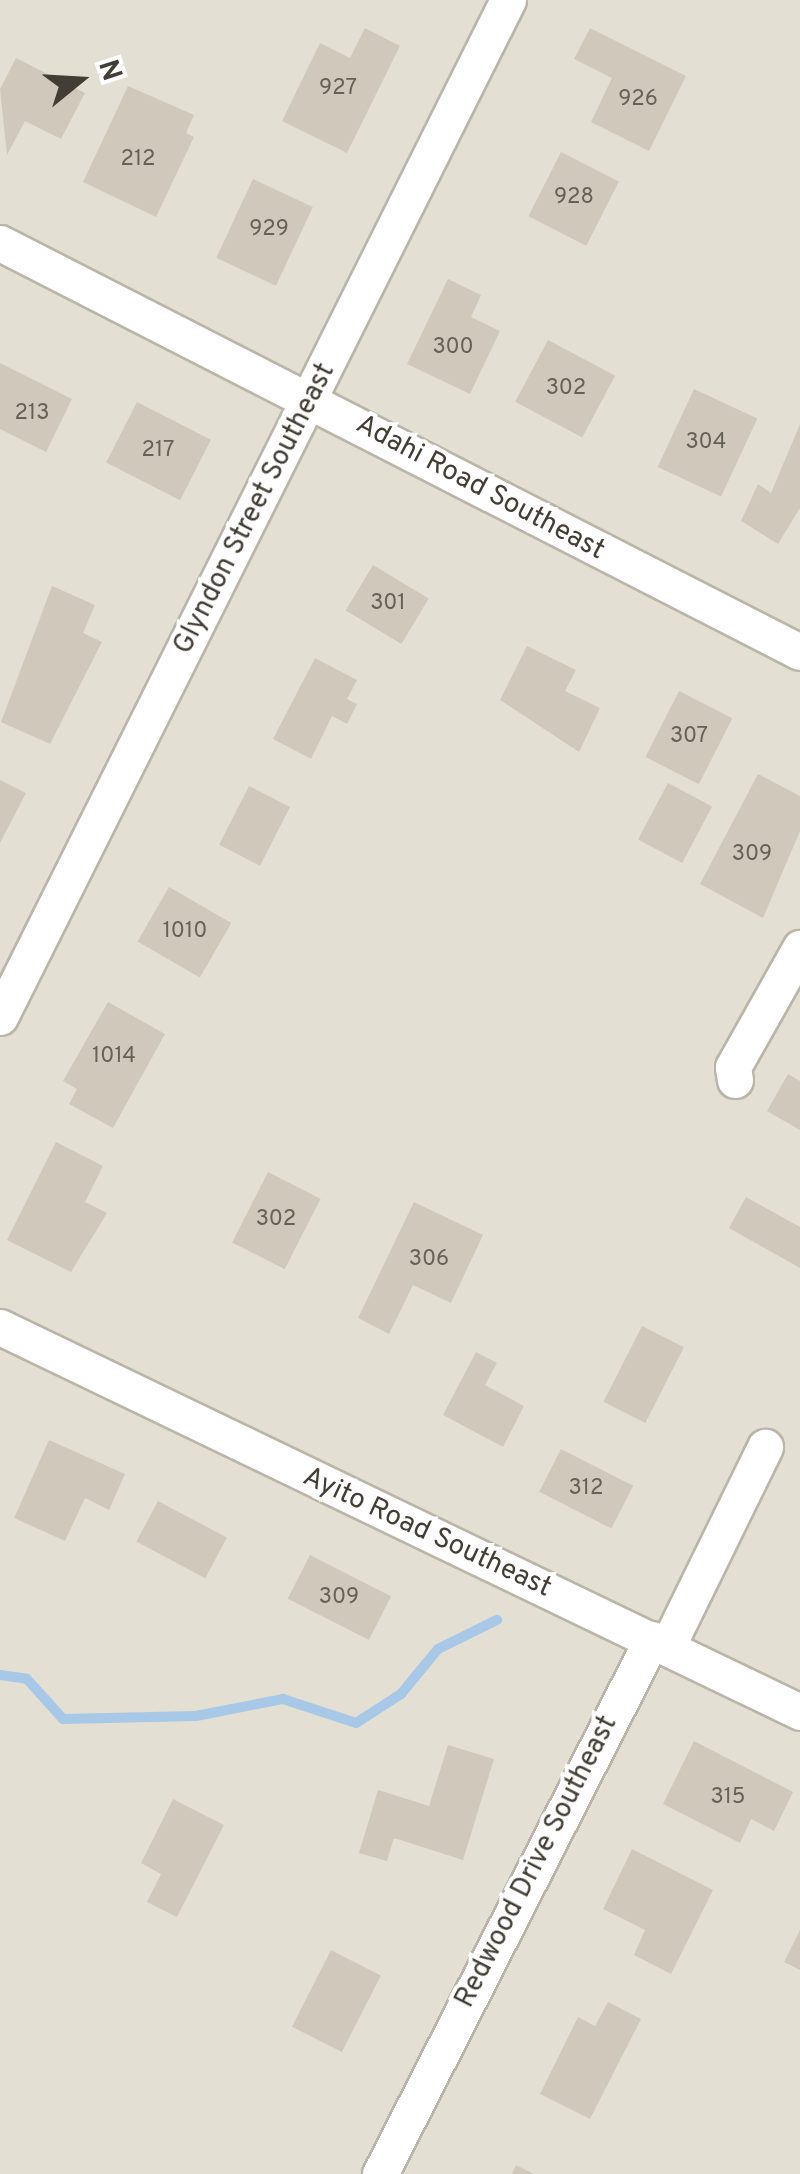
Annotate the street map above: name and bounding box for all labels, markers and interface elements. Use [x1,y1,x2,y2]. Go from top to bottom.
north arrow [30,30,130,130]
text: N [88,56,129,86]
house number: 927 [319,76,357,102]
house number: 926 [618,87,658,113]
house number: 212 [120,147,156,173]
house number: 928 [554,185,594,211]
house number: 929 [249,217,289,243]
house number: 300 [432,335,474,361]
street label: Glyndon Street Southeast [167,358,343,660]
house number: 302 [546,376,586,402]
house number: 213 [15,401,49,427]
street label: Adahi Road Southeast [350,408,610,568]
house number: 304 [686,430,726,456]
house number: 217 [141,438,175,464]
house number: 301 [370,591,406,617]
house number: 307 [670,724,708,750]
house number: 309 [732,842,772,868]
house number: 1010 [163,919,207,945]
house number: 1014 [92,1044,136,1070]
house number: 302 [256,1207,296,1233]
house number: 306 [409,1247,449,1273]
street label: Ayito Road Southeast [297,1461,557,1605]
house number: 312 [569,1476,603,1502]
house number: 309 [319,1585,359,1611]
street label: Redwood Drive Southeast [449,1710,625,2014]
house number: 315 [710,1785,746,1811]

